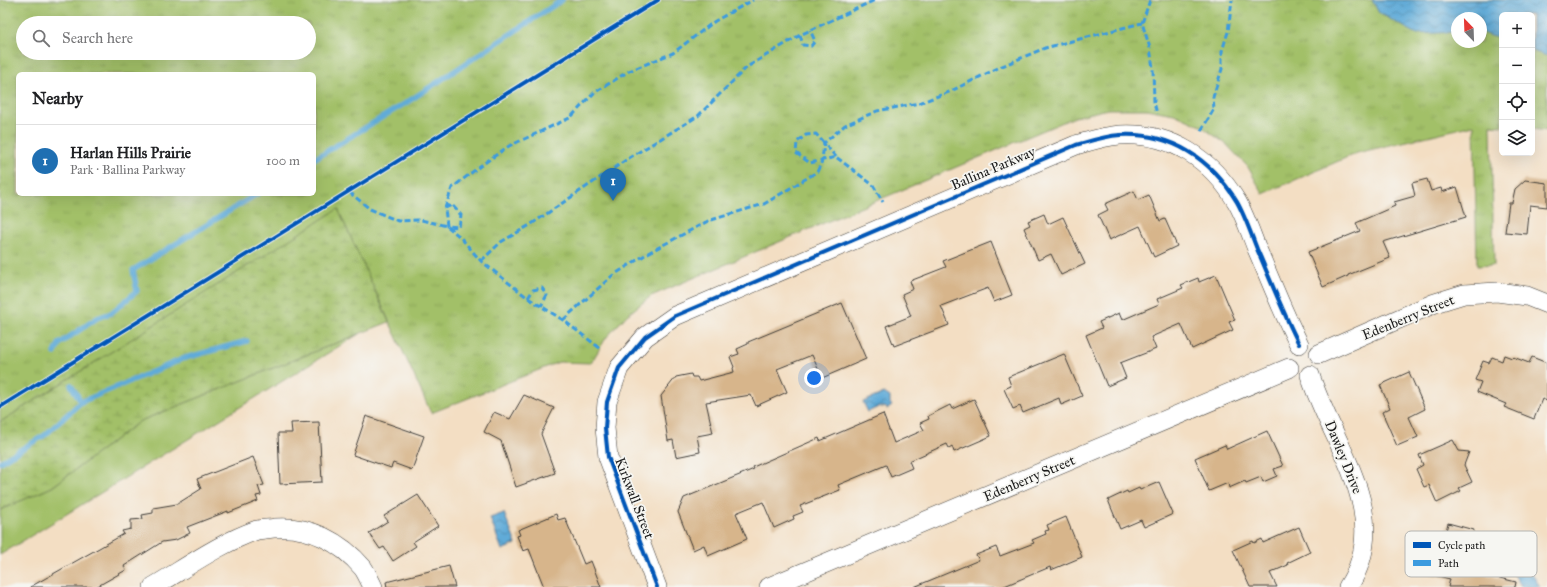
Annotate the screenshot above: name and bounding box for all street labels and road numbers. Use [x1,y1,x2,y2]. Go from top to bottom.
street label: Ballina Parkway [949,143,1038,194]
street label: Edenberry Street [1360,291,1457,344]
street label: Dawley Drive [1321,418,1366,496]
street label: Edenberry Street [981,451,1078,505]
street label: Kirkwall Street [611,455,658,541]

